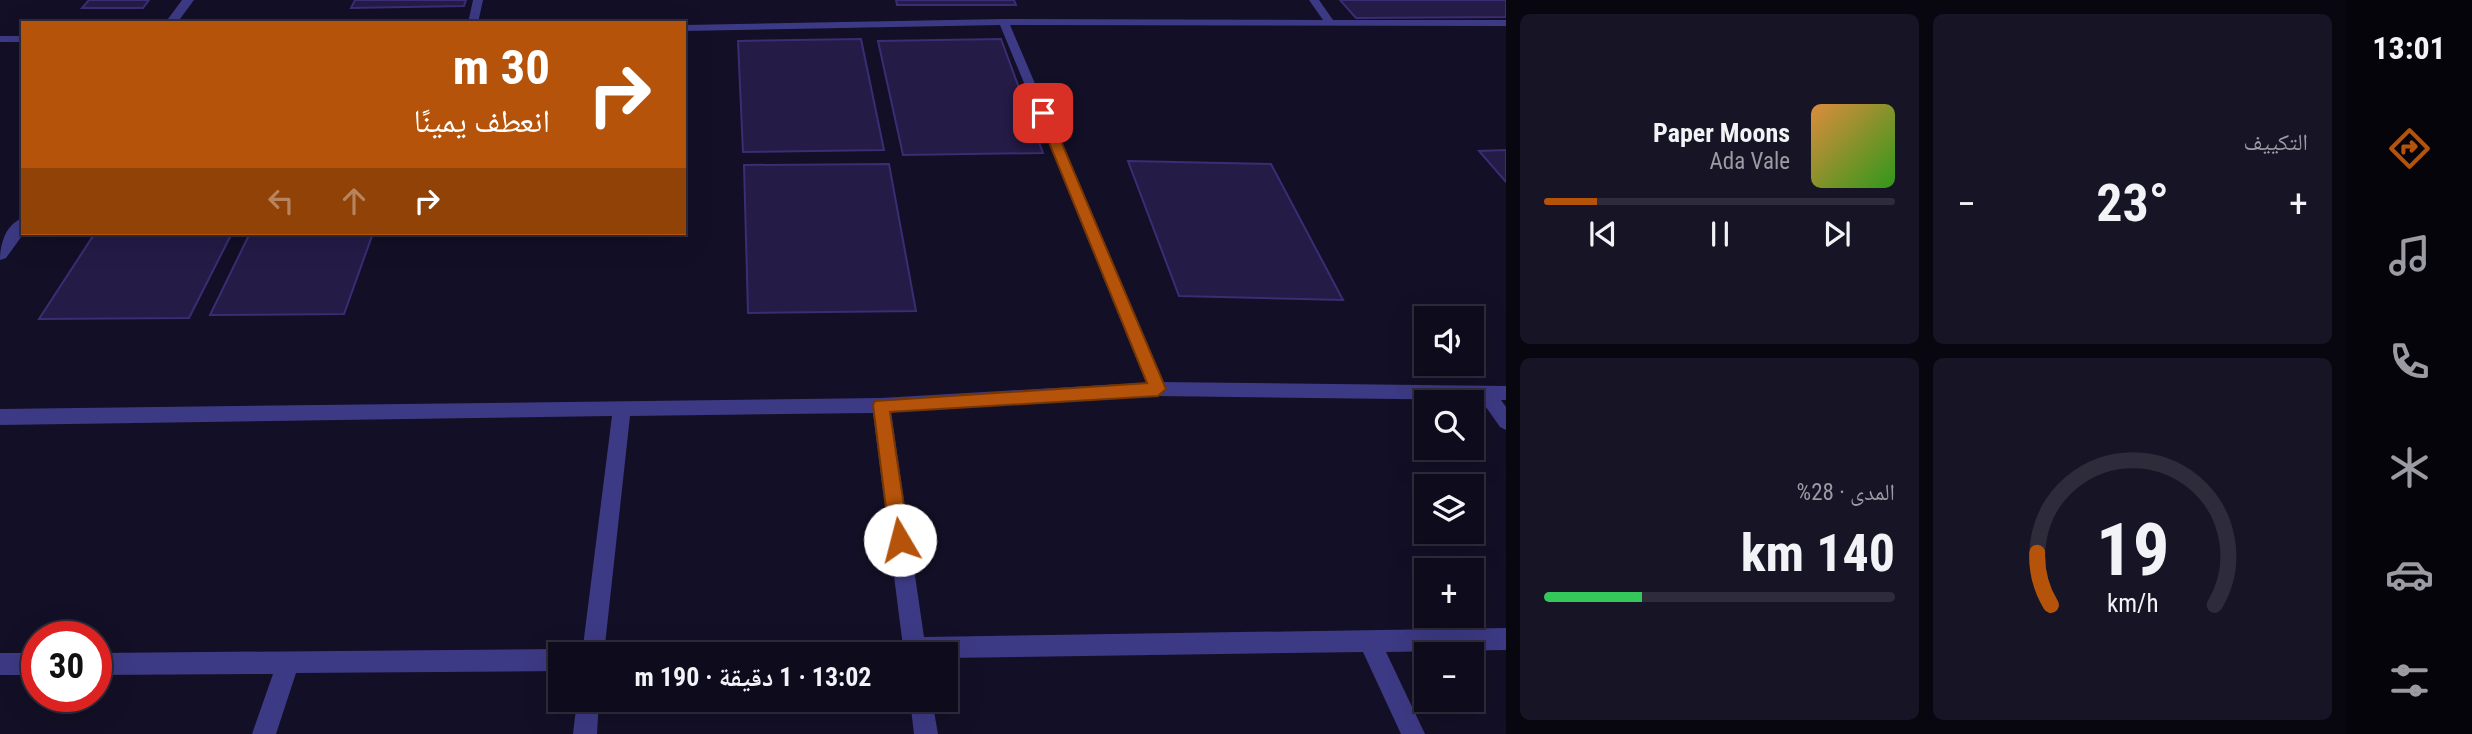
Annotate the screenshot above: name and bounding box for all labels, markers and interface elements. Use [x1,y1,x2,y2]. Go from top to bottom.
text: 13:01 [2372,29,2446,67]
text: 30 m [453,39,550,96]
icon: right [574,49,665,140]
pin [1013,83,1073,143]
icon: arrive [1024,94,1062,132]
text: انعطف يمينًا [414,102,550,140]
text: Paper Moons [1653,118,1790,148]
icon: directions [2385,124,2434,173]
text: التكييف [2243,129,2308,156]
text: Ada Vale [1710,148,1790,175]
text: 23° [2096,173,2169,234]
icon: left [262,182,300,220]
icon: ahead [335,182,373,220]
icon: right [408,182,446,220]
text: − [1957,182,1976,226]
text: + [2289,182,2308,226]
icon: previous [1584,215,1622,253]
icon: pause [1701,215,1739,253]
icon: next [1818,215,1856,253]
icon: music [2385,231,2434,280]
map controls [1414,306,1484,712]
button: sound [1414,306,1484,376]
icon: phone [2385,337,2434,386]
button: search [1414,390,1484,460]
icon: climate [2385,443,2434,492]
button: layers [1414,474,1484,544]
text: المدى · 28% [1797,479,1895,506]
position arrow [863,503,937,577]
text: 19 [2096,507,2169,593]
text: 140 km [1741,523,1895,584]
icon: car [2385,550,2434,599]
button: + [1414,558,1484,628]
text: km/h [2107,589,2158,618]
speed limit sign: 30 [21,621,112,712]
button: − [1414,642,1484,712]
icon: filters [2385,656,2434,705]
text: 13:02 · 1 دقيقة · 190 m [635,662,871,692]

